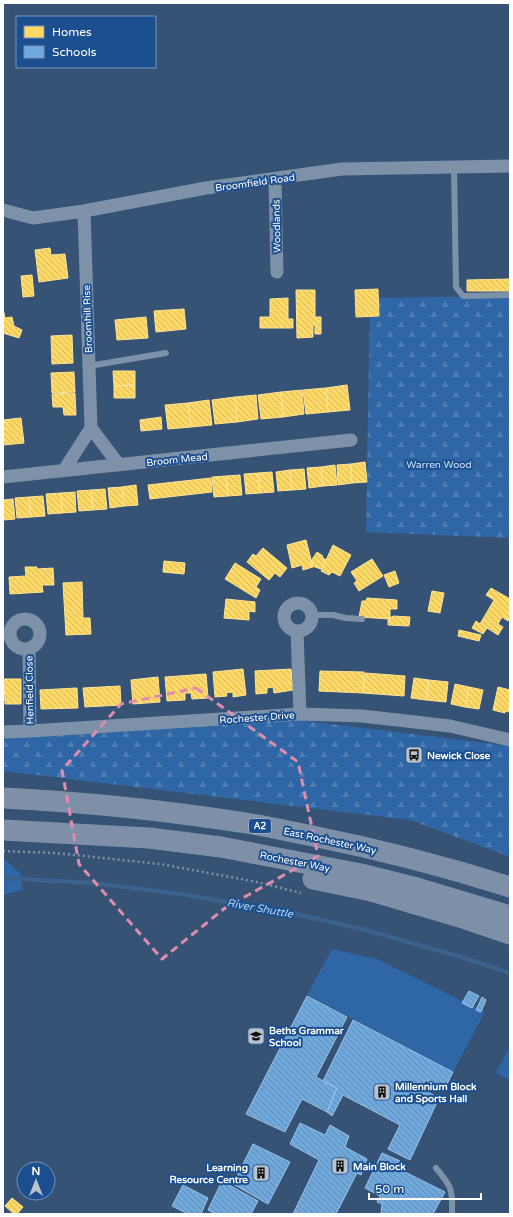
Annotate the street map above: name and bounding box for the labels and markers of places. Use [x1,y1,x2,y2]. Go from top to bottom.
bus stop icon: Newick Close [404,745,424,765]
place label: Newick Close [427,750,491,762]
place label: Beths Grammar School [269,1025,344,1049]
school or university icon: Beths Grammar School [246,1026,266,1046]
place label: Millennium Block and Sports Hall [395,1081,477,1105]
building icon: Millennium Block and Sports Hall [372,1082,392,1102]
building icon: Main Block [330,1156,350,1176]
place label: Main Block [353,1161,406,1173]
place label: Learning Resource Centre [169,1162,248,1186]
building icon: Learning Resource Centre [251,1163,271,1183]

